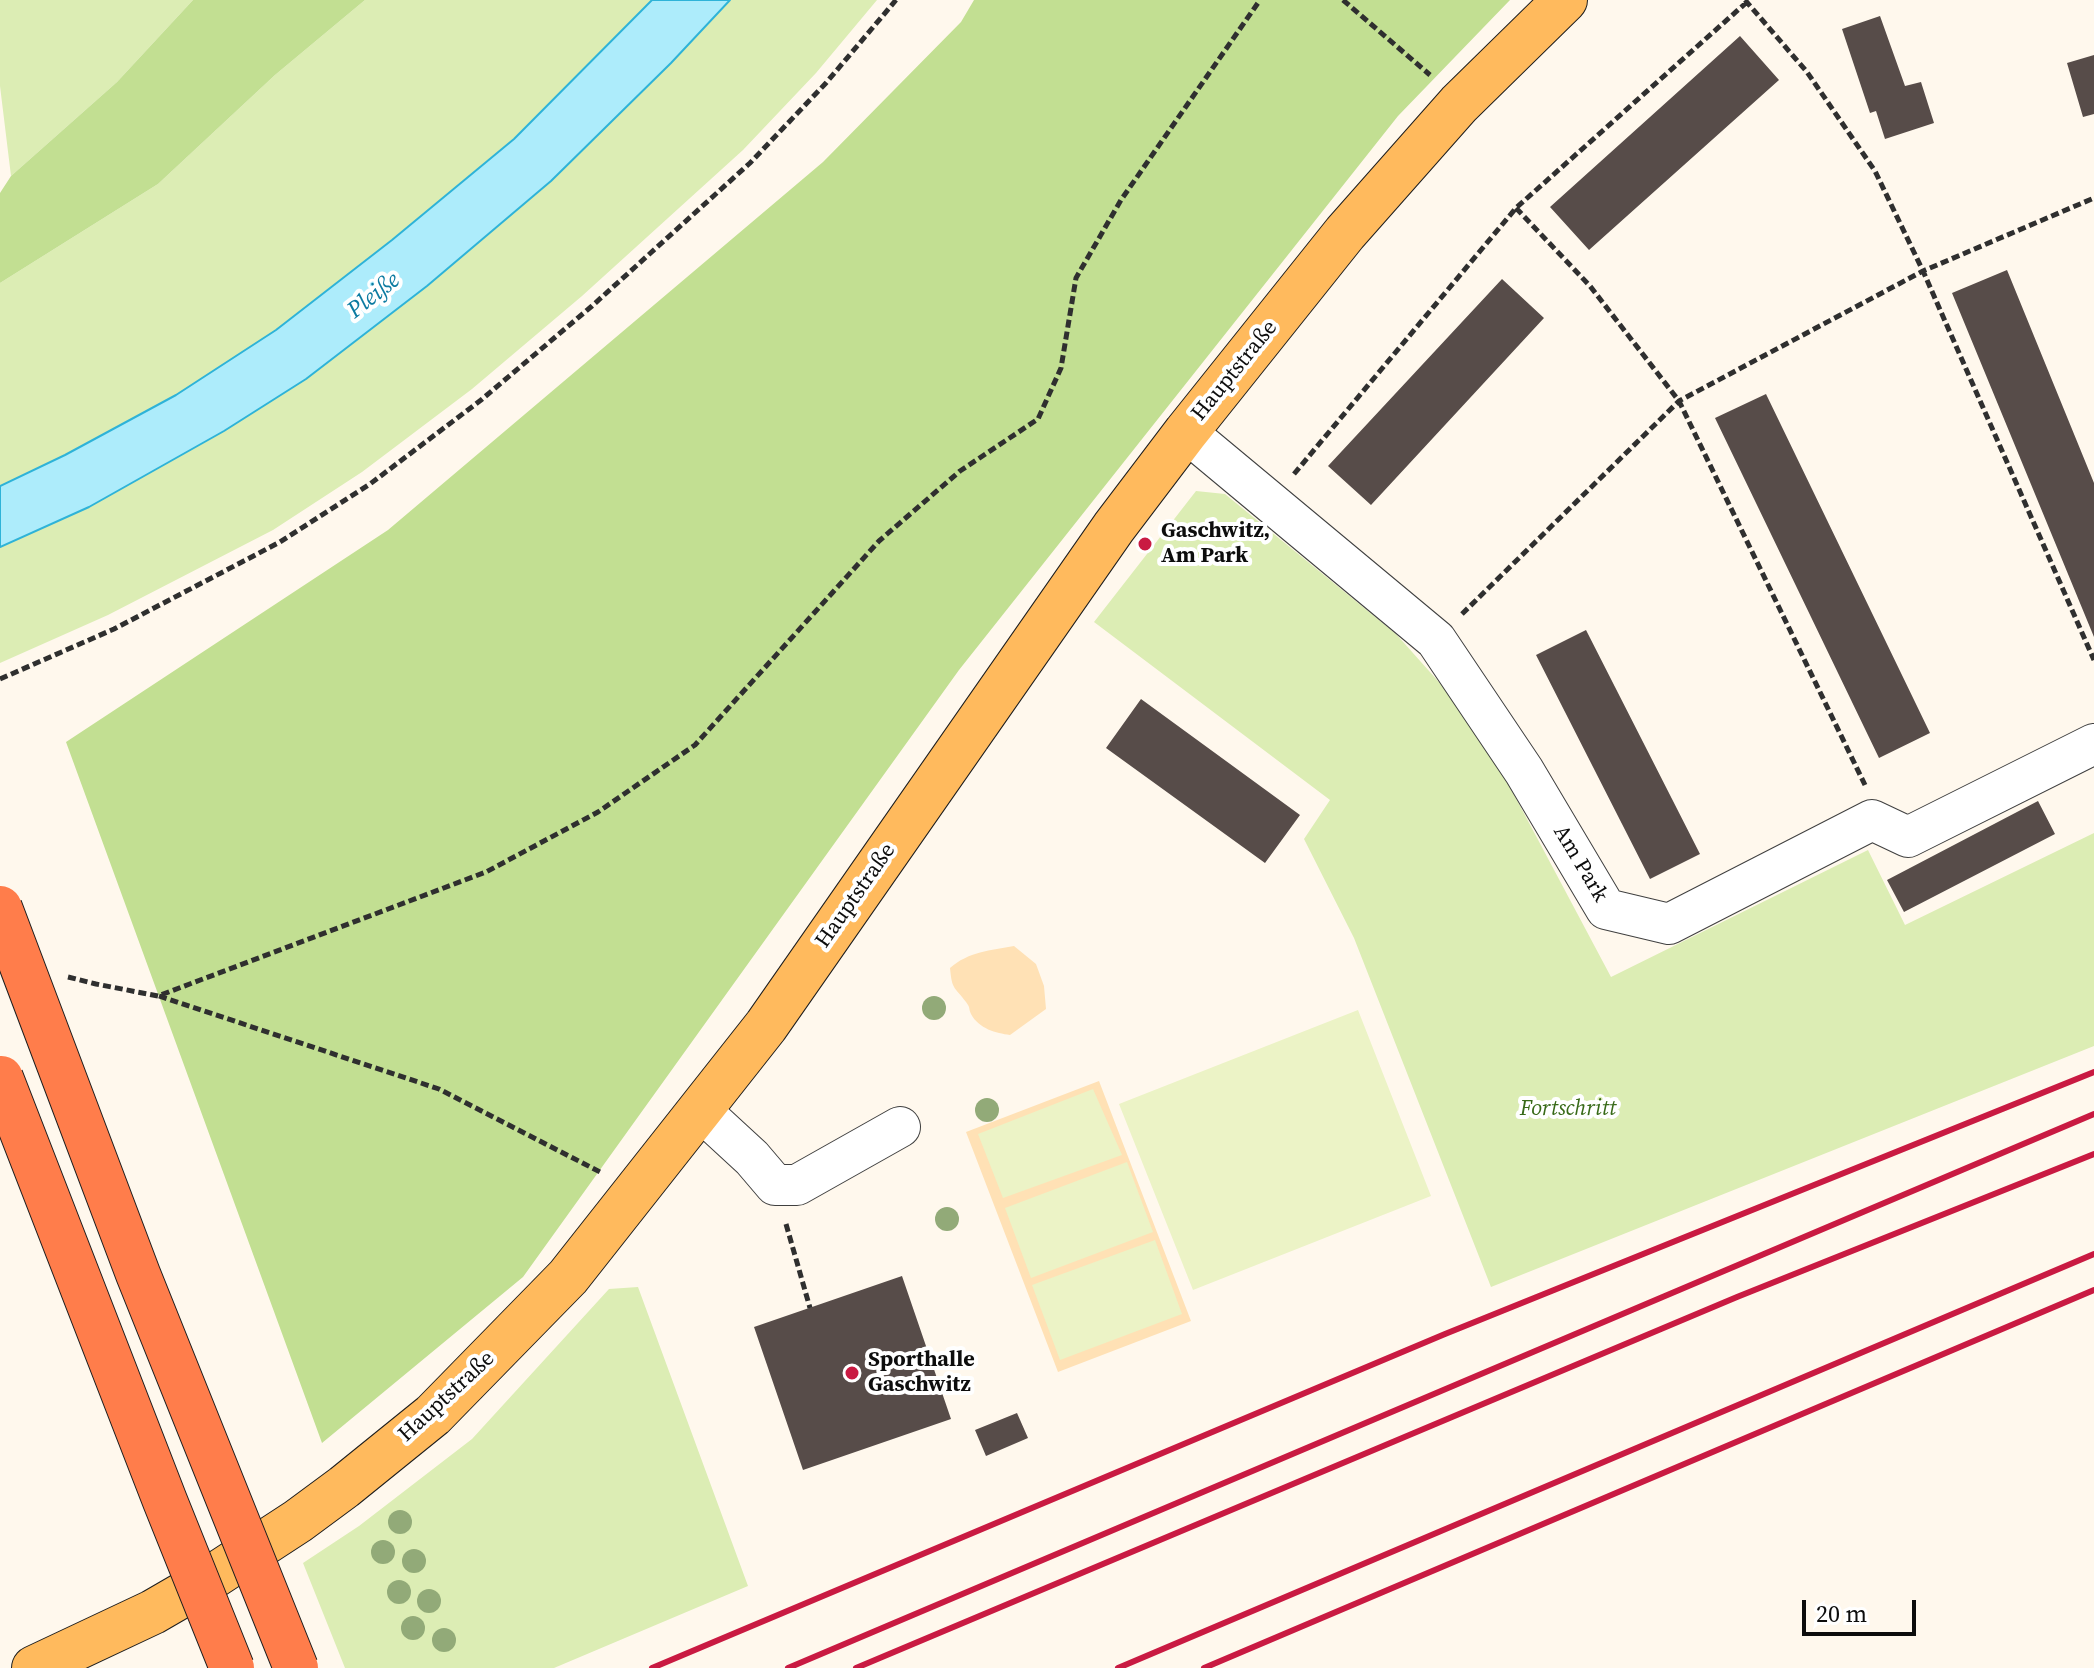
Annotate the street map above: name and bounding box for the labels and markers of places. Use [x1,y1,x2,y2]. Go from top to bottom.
place label: Gaschwitz, Am Park [1161,518,1270,570]
marker: Gaschwitz, Am Park [1136,535,1154,553]
place label: Sporthalle Gaschwitz [868,1347,975,1398]
marker: Sporthalle Gaschwitz [843,1364,861,1382]

